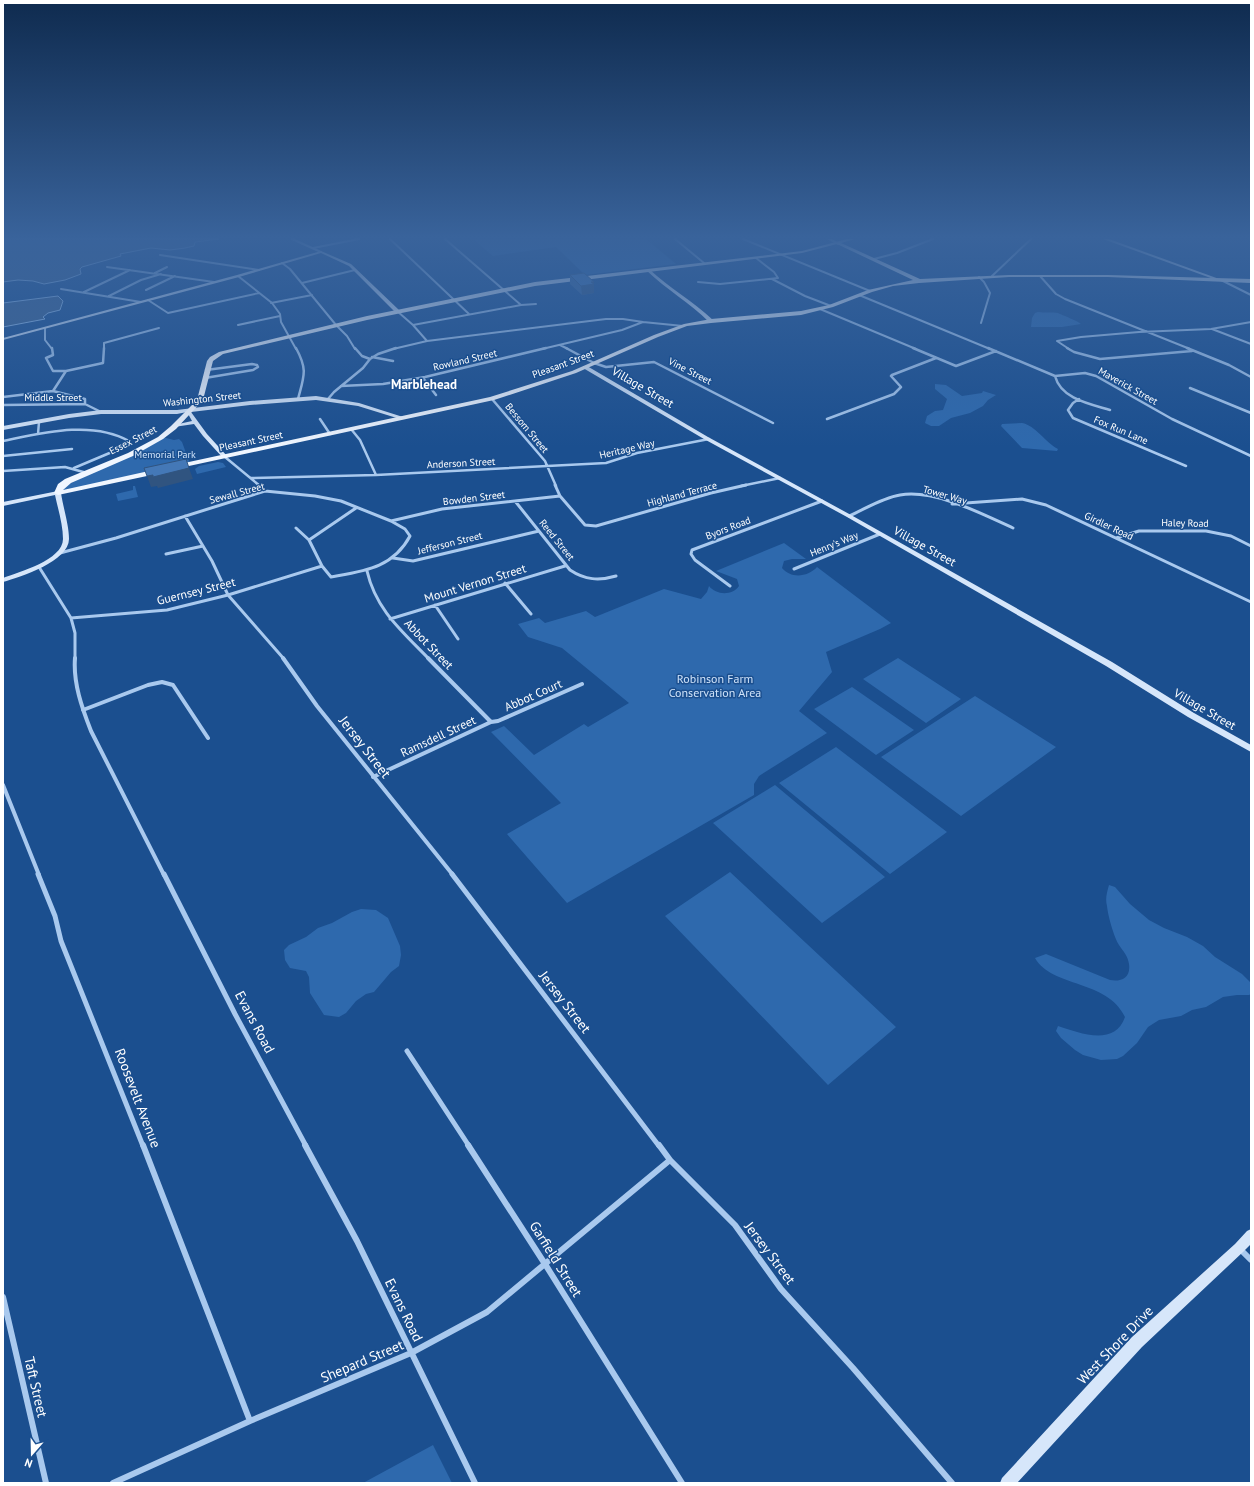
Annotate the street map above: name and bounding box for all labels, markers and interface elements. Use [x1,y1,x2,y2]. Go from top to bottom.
street label: Rowland Street [432,346,499,374]
street label: Pleasant Street [530,347,596,381]
street label: Vine Street [665,354,714,388]
street label: Village Street [608,363,677,411]
street label: Maverick Street [1096,364,1161,408]
district label: Marblehead [391,376,457,393]
street label: Washington Street [162,388,242,410]
street label: Middle Street [24,391,82,404]
street label: Bessom Street [502,400,552,456]
street label: Fox Run Lane [1092,413,1150,447]
street label: Essex Street [107,422,160,458]
street label: Pleasant Street [218,428,285,454]
street label: Heritage Way [598,436,656,462]
park label: Memorial Park [134,448,196,461]
street label: Anderson Street [426,455,496,471]
street label: Highland Terrace [646,478,718,510]
street label: Sewall Street [208,479,267,507]
street label: Tower Way [921,483,969,508]
street label: Bowden Street [442,488,506,508]
street label: Girdler Road [1082,509,1136,543]
street label: Byors Road [704,513,752,543]
street label: Haley Road [1161,516,1209,530]
street label: Reed Street [536,517,578,564]
street label: Village Street [890,522,959,569]
street label: Henry's Way [808,528,860,560]
street label: Jefferson Street [415,529,484,558]
street label: Mount Vernon Street [422,560,528,606]
street label: Guernsey Street [155,574,237,608]
street label: Abbot Street [401,616,457,672]
park label: Robinson Farm Conservation Area [669,671,761,700]
street label: Abbot Court [502,676,564,714]
street label: Village Street [1170,685,1239,733]
street label: Jersey Street [334,711,395,782]
street label: Ramsdell Street [398,712,478,760]
street label: Jersey Street [534,966,595,1037]
street label: Evans Road [231,988,279,1056]
street label: Roosevelt Avenue [111,1046,165,1150]
street label: Jersey Street [740,1217,800,1288]
street label: Garfield Street [526,1218,587,1300]
street label: Evans Road [381,1275,427,1345]
street label: West Shore Drive [1073,1302,1157,1388]
street label: Shepard Street [318,1335,406,1387]
street label: Taft Street [20,1355,52,1419]
north arrow [12,1434,52,1474]
text: N [23,1456,34,1471]

